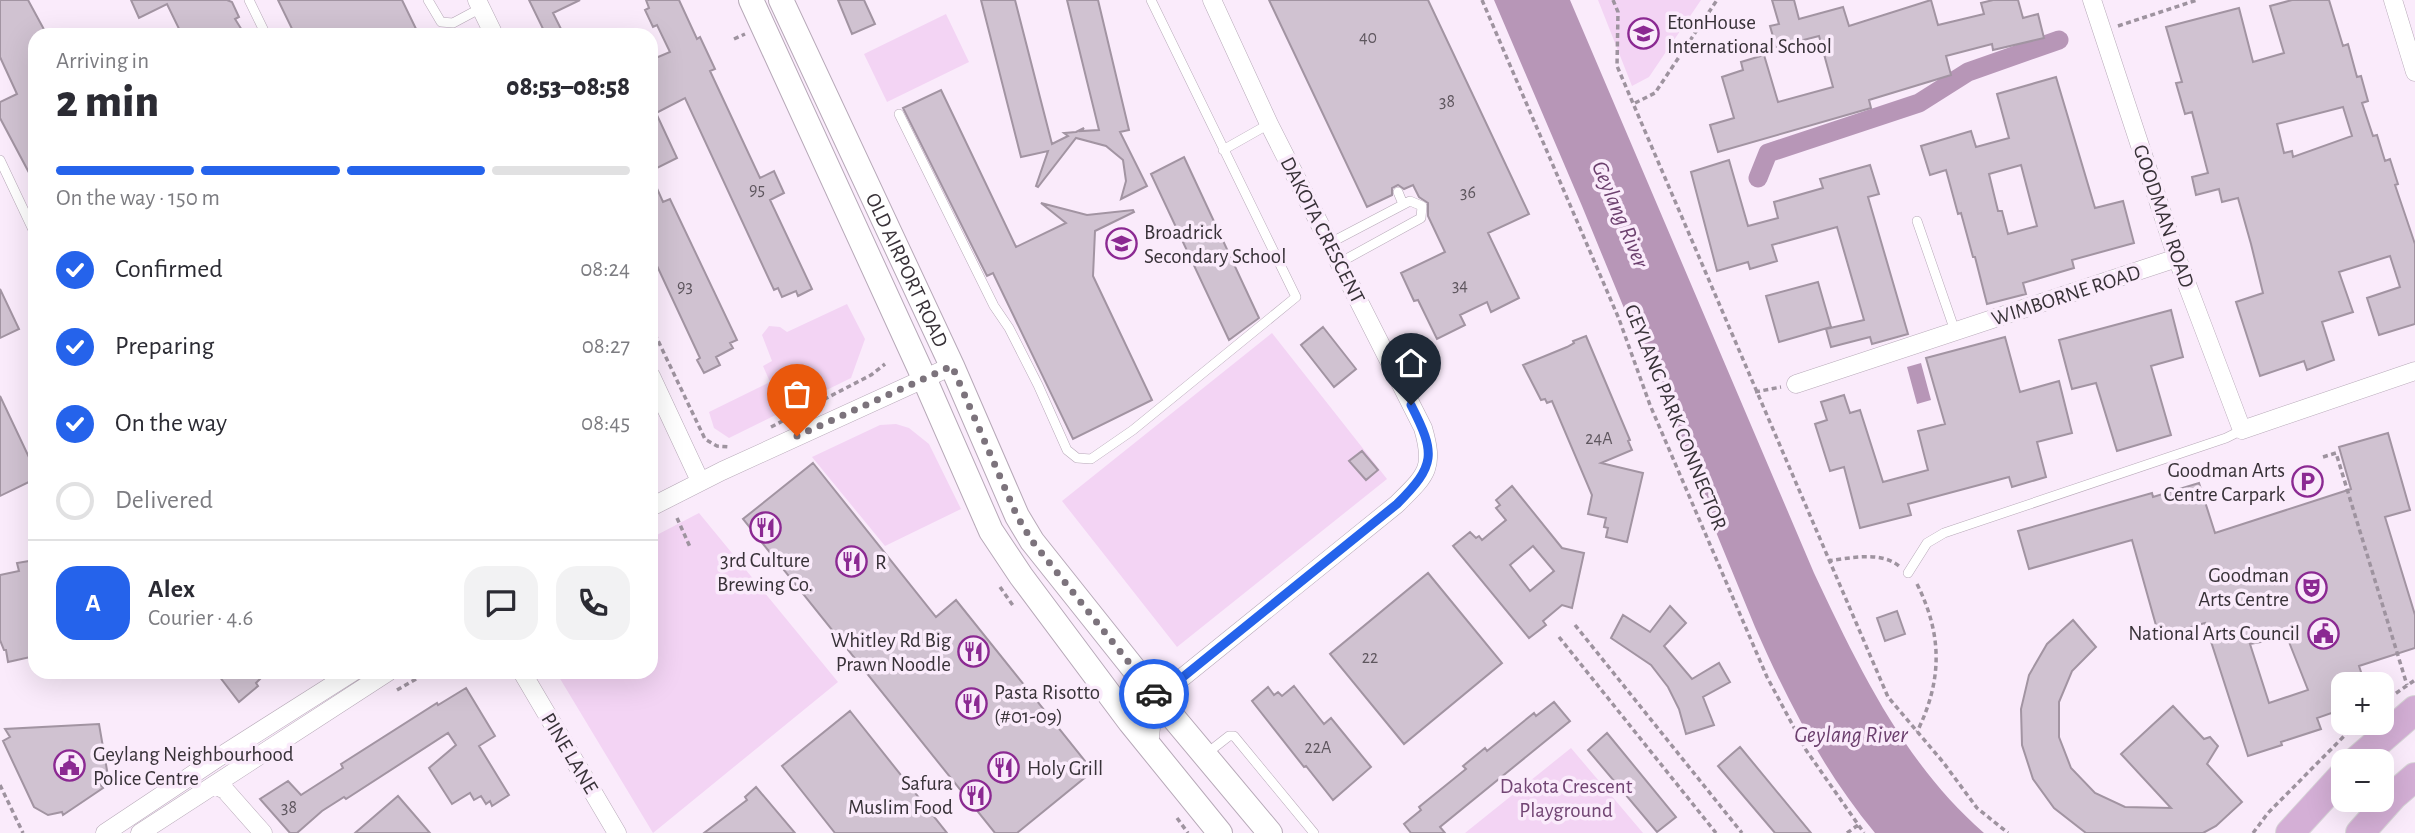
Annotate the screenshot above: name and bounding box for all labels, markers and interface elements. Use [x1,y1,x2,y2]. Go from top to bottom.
place label: EtonHouse International School [1667,12,1832,57]
school or university icon: EtonHouse International School [1627,17,1661,51]
house number: 40 [1359,29,1377,47]
text: Arriving in [56,50,149,73]
text: 08:53–08:58 [506,74,630,100]
text: 2 min [56,79,159,125]
house number: 38 [1439,93,1455,111]
street label: GOODMAN ROAD [2129,142,2198,290]
street label: DAKOTA CRESCENT [1277,153,1369,307]
water label: Geylang River [1587,158,1653,272]
house number: 95 [749,181,765,199]
house number: 36 [1460,184,1476,202]
text: On the way · 150 m [56,187,220,210]
street label: OLD AIRPORT ROAD [862,190,952,351]
place label: Broadrick Secondary School [1144,222,1286,267]
school or university icon: Broadrick Secondary School [1104,227,1138,261]
icon: check [56,251,94,289]
text: Confirmed [115,256,223,282]
text: 08:24 [580,258,630,281]
street label: WIMBORNE ROAD [1989,261,2143,329]
house number: 34 [1452,277,1468,295]
house number: 93 [677,278,693,296]
street label: GEYLANG PARK CONNECTOR [1621,301,1730,533]
icon: check [56,328,94,366]
text: Preparing [115,333,214,359]
pin [1381,333,1441,405]
text: 08:27 [582,335,630,358]
icon: home [1392,344,1430,382]
pin [767,364,827,436]
icon: bag [778,375,816,413]
icon: check [56,405,94,443]
text: On the way [115,410,227,436]
text: 08:45 [581,412,630,435]
house number: 24A [1585,430,1613,448]
place label: Goodman Arts Centre Carpark [2164,460,2285,505]
parking icon: Goodman Arts Centre Carpark [2291,465,2325,499]
text: Delivered [115,487,213,513]
restaurant icon: 3rd Culture Brewing Co. [748,511,782,545]
restaurant icon: R [835,545,869,579]
place label: 3rd Culture Brewing Co. [717,550,813,595]
place label: R [875,552,887,573]
place label: Goodman Arts Centre [2198,565,2289,610]
button: chat [464,566,538,640]
button: phone [556,566,630,640]
theatre icon: Goodman Arts Centre [2295,570,2329,604]
text: Alex [148,576,195,602]
text: A [85,590,101,616]
text: Courier · 4.6 [148,607,253,630]
public building icon: National Arts Council [2306,616,2340,650]
place label: National Arts Council [2128,623,2300,644]
place label: Whitley Rd Big Prawn Noodle [831,630,952,675]
restaurant icon: Whitley Rd Big Prawn Noodle [957,635,991,669]
house number: 22 [1362,649,1378,667]
courier [1119,659,1189,729]
map controls [2331,672,2394,812]
button: + [2331,672,2394,735]
icon: car [1135,675,1173,713]
place label: Pasta Risotto (#01-09) [994,682,1100,727]
restaurant icon: Pasta Risotto (#01-09) [954,687,988,721]
street label: PINE LANE [537,709,602,797]
water label: Geylang River [1794,724,1908,747]
house number: 22A [1305,739,1332,757]
place label: Geylang Neighbourhood Police Centre [93,744,294,789]
public building icon: Geylang Neighbourhood Police Centre [53,749,87,783]
button: − [2331,749,2394,812]
restaurant icon: Holy Grill [987,751,1021,785]
place label: Holy Grill [1027,758,1103,779]
place label: Safura Muslim Food [848,773,953,818]
park label: Dakota Crescent Playground [1500,776,1633,821]
restaurant icon: Safura Muslim Food [959,778,993,812]
house number: 38 [281,799,297,817]

